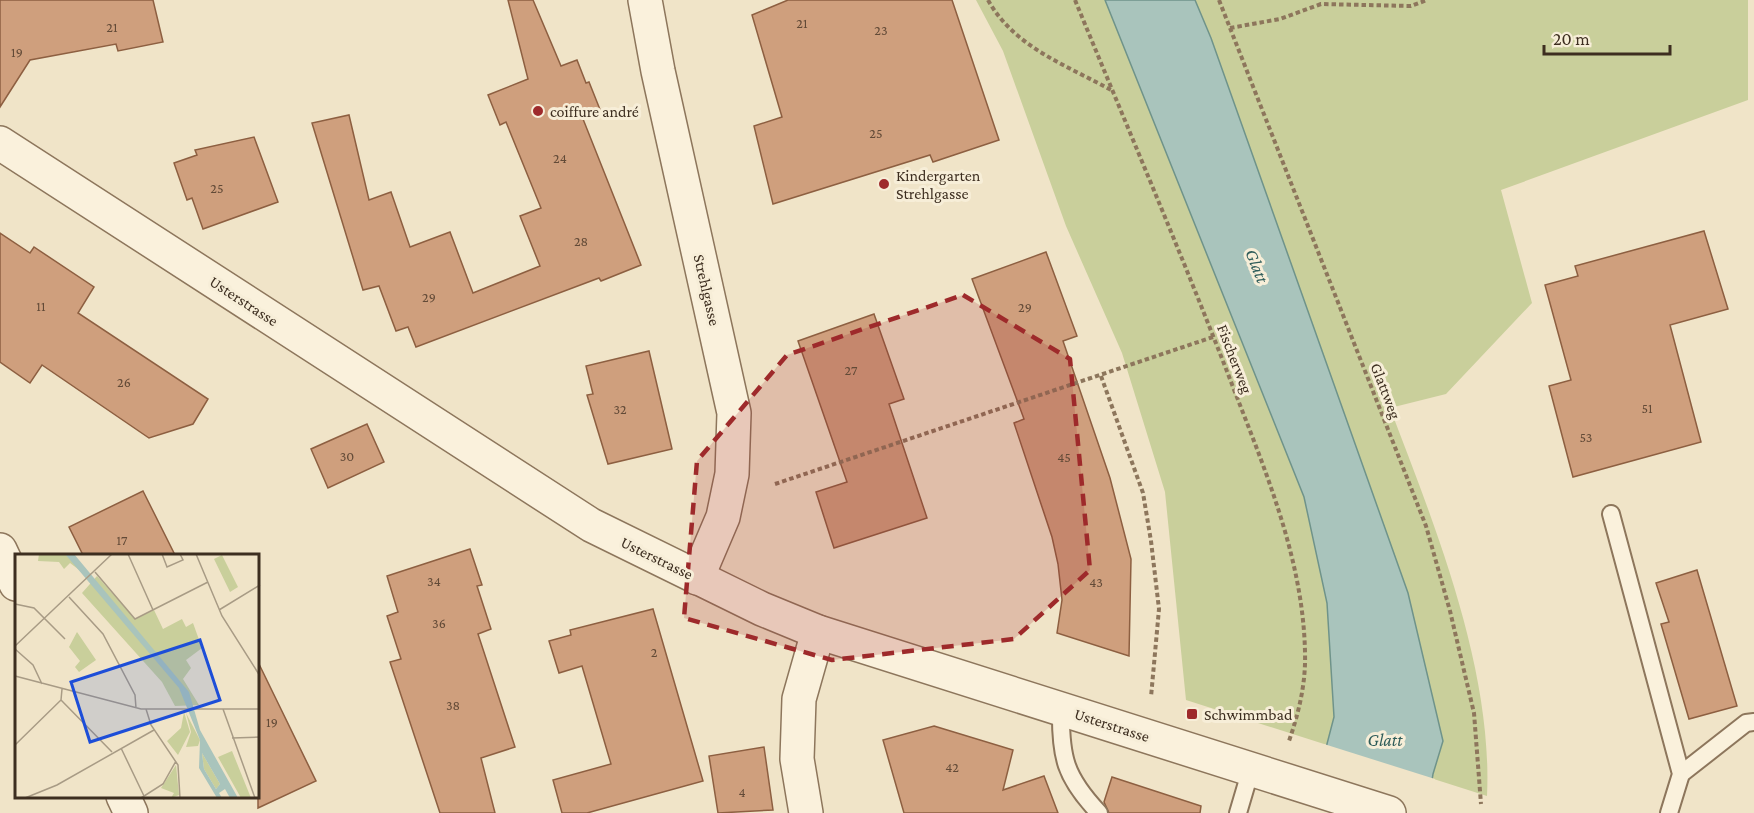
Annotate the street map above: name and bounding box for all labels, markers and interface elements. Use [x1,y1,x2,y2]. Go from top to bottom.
house number: 21 [796,15,808,31]
scale bar [1544,18,1670,56]
house number: 21 [106,19,118,35]
house number: 23 [874,22,888,38]
text: 20 m [1553,29,1590,49]
house number: 19 [11,44,23,60]
place label: coiffure andré [550,103,639,120]
marker: coiffure andré [531,104,545,118]
house number: 25 [869,125,883,141]
house number: 24 [553,150,567,166]
place label: Kindergarten Strehlgasse [896,167,981,203]
marker: Kindergarten Strehlgasse [877,177,891,191]
house number: 25 [210,180,224,196]
house number: 28 [574,233,588,249]
water label: Glatt [1241,246,1273,287]
street label: Strehlgasse [690,253,723,328]
street label: Usterstrasse [207,273,281,329]
house number: 29 [422,289,436,305]
house number: 11 [36,298,46,314]
house number: 29 [1018,299,1032,315]
street label: Fischerweg [1213,322,1256,397]
street label: Glattweg [1367,361,1405,422]
house number: 27 [845,362,858,378]
house number: 26 [117,374,131,390]
house number: 51 [1641,400,1653,416]
house number: 32 [613,401,627,417]
house number: 53 [1579,429,1593,445]
house number: 30 [340,448,354,464]
house number: 45 [1057,449,1071,465]
house number: 17 [116,532,128,548]
street label: Usterstrasse [618,533,696,583]
inset map [15,554,260,798]
house number: 34 [427,573,441,589]
house number: 43 [1089,574,1103,590]
house number: 36 [432,615,446,631]
house number: 2 [651,644,658,660]
house number: 38 [446,697,460,713]
street label: Usterstrasse [1072,705,1152,745]
place label: Schwimmbad [1204,706,1293,723]
marker: Schwimmbad [1185,707,1199,721]
house number: 19 [266,714,278,730]
water label: Glatt [1368,730,1403,750]
house number: 42 [945,759,959,775]
house number: 4 [738,784,746,800]

